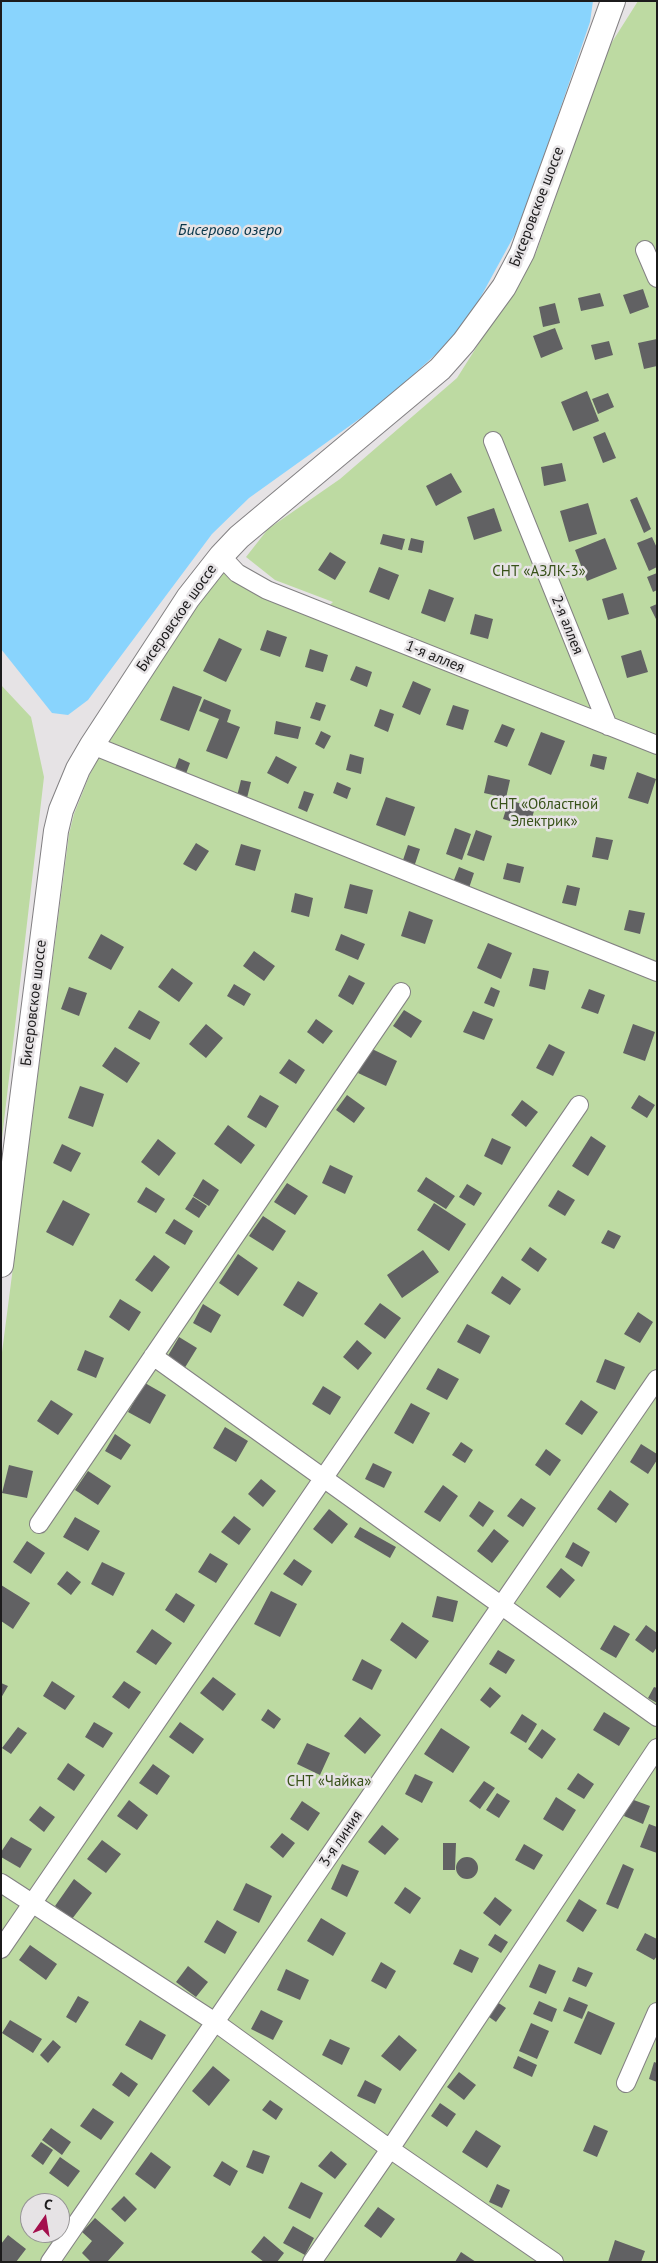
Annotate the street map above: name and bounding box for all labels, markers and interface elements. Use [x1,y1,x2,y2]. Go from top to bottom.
street label: Бисеровское шоссе [506,144,568,270]
water label: Бисерово озеро [178,220,282,240]
street label: Бисеровское шоссе [133,561,221,675]
park label: СНТ «АЗЛК-3» [492,563,586,581]
street label: 2-я аллея [547,593,587,657]
street label: 1-я аллея [403,637,467,677]
park label: СНТ «Областной Электрик» [490,796,598,831]
street label: Бисеровское шоссе [17,939,51,1067]
park label: СНТ «Чайка» [287,1773,371,1791]
street label: 3-я линия [316,1807,366,1871]
north arrow [20,2193,70,2243]
text: С [42,2195,54,2214]

